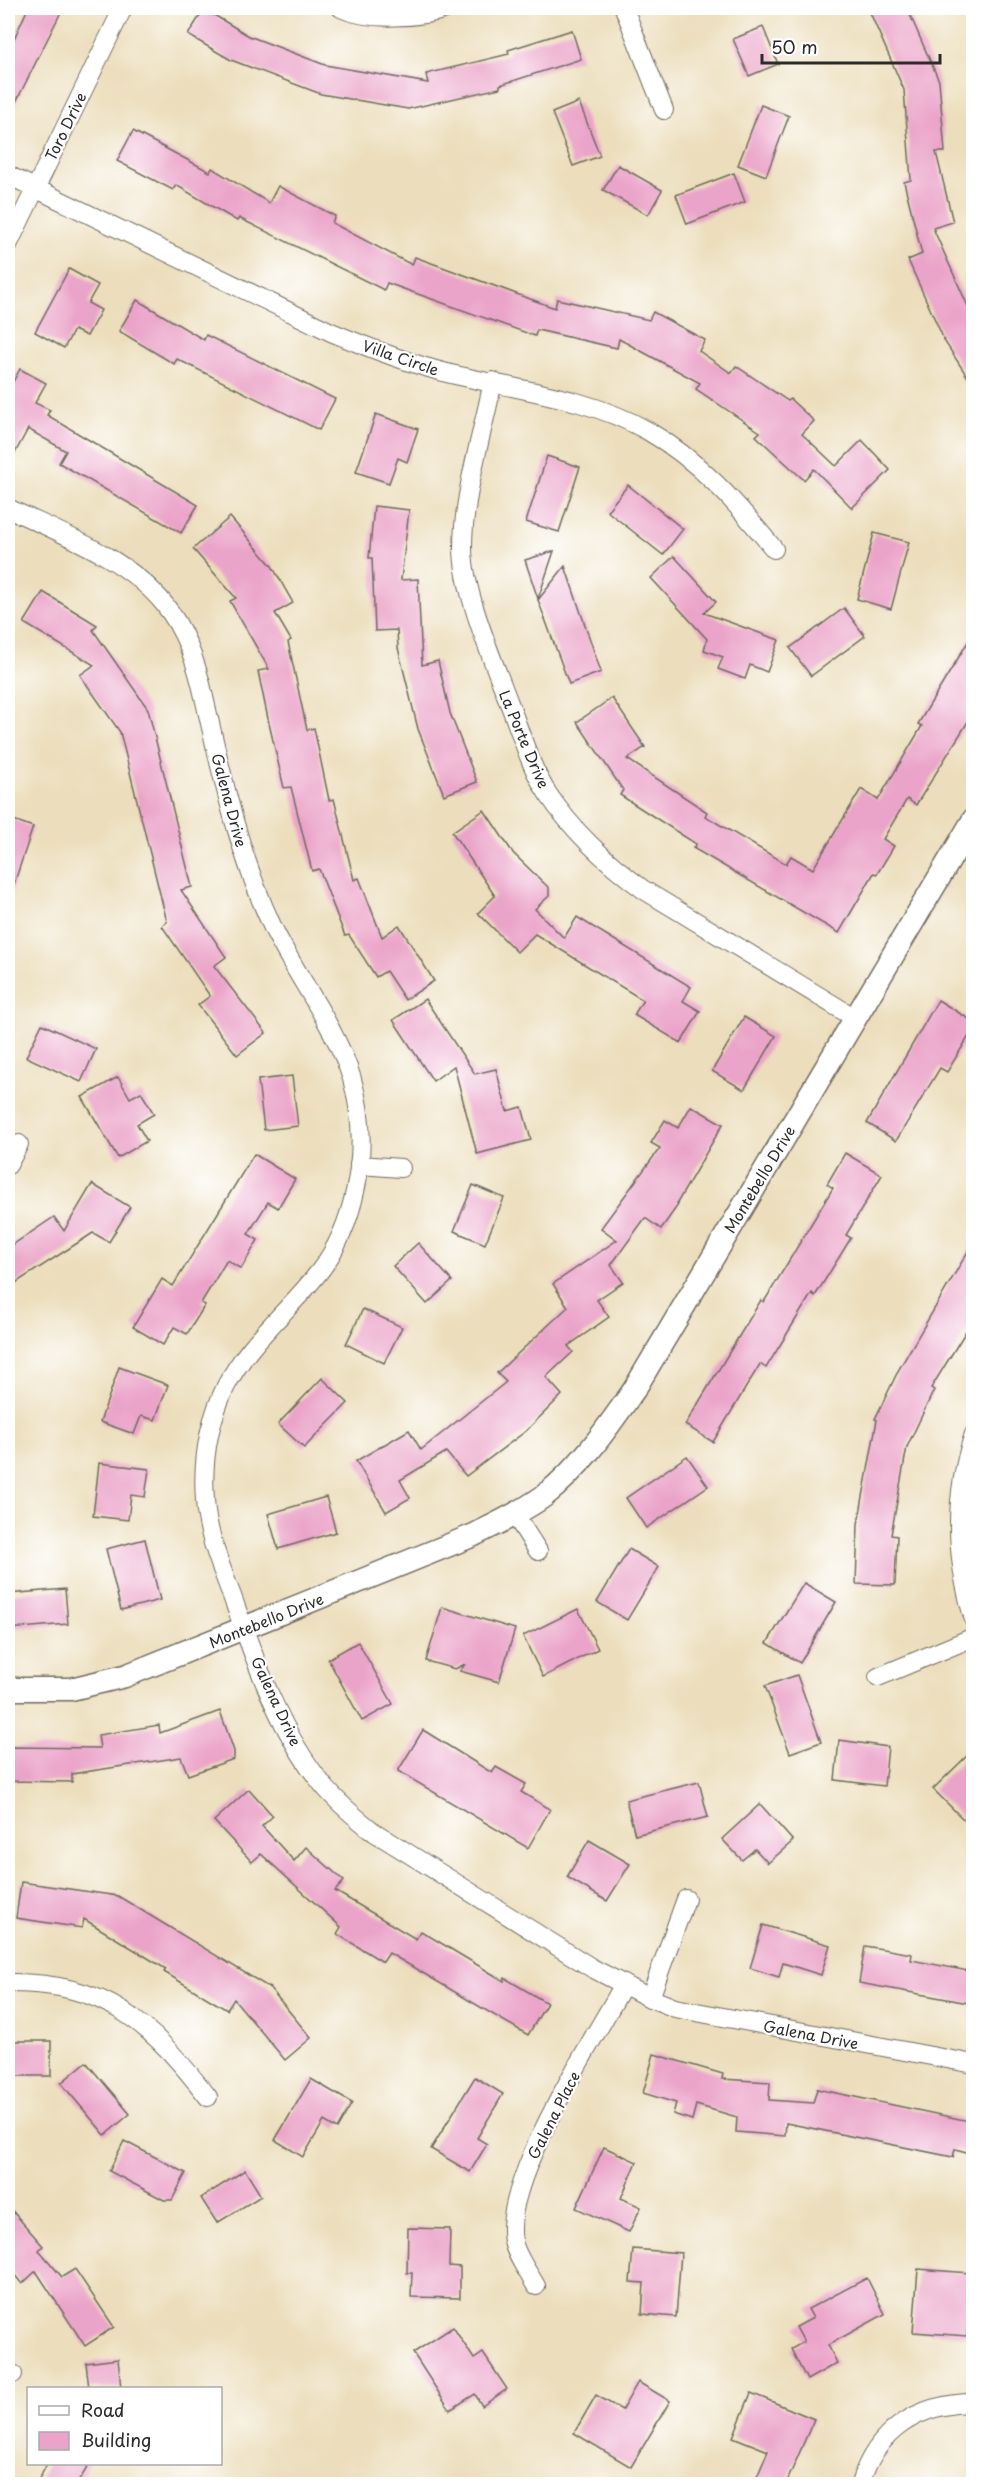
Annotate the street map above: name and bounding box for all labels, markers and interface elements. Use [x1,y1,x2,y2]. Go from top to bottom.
scale bar [762,27,940,65]
text: 50 m [771,33,818,60]
street label: Toro Drive [39,88,91,164]
street label: Villa Circle [360,333,442,381]
street label: La Porte Drive [494,686,556,792]
street label: Galena Drive [206,751,254,850]
street label: Montebello Drive [718,1121,800,1237]
street label: Montebello Drive [205,1587,327,1653]
street label: Galena Drive [246,1652,308,1750]
street label: Galena Drive [762,2014,860,2054]
street label: Galena Place [521,2067,585,2163]
legend [27,2387,222,2465]
text: Road [81,2396,125,2423]
text: Building [81,2426,151,2453]

